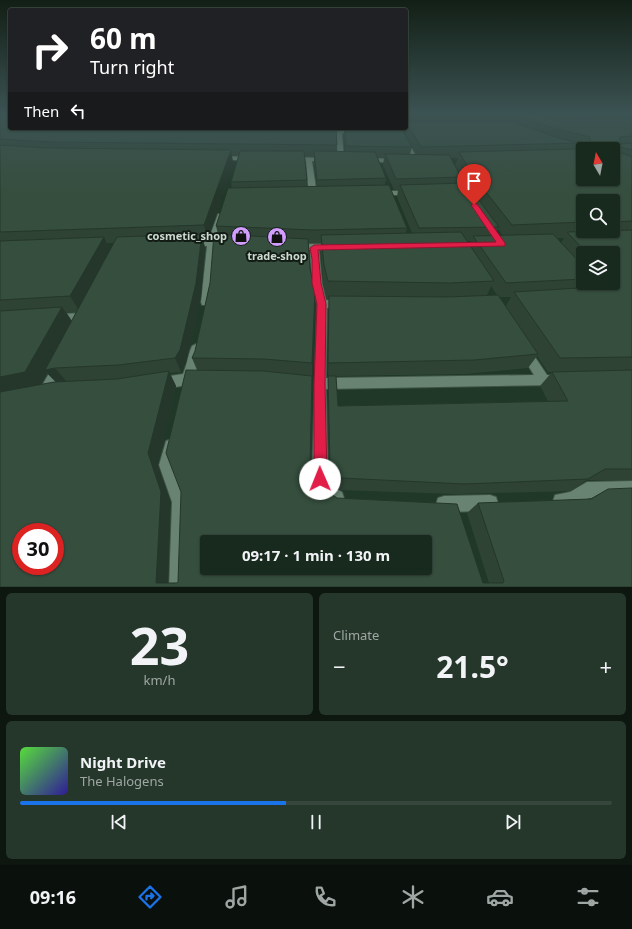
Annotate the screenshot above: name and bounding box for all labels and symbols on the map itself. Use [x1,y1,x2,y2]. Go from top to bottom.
north arrow [576,142,620,186]
pin [457,164,491,205]
shop icon: cosmetic_shop [230,225,252,247]
shop icon: trade-shop [266,226,288,248]
place label: cosmetic_shop [147,228,227,243]
place label: trade-shop [247,248,307,263]
position arrow [299,458,341,500]
speed limit sign: 30 [12,523,64,575]

